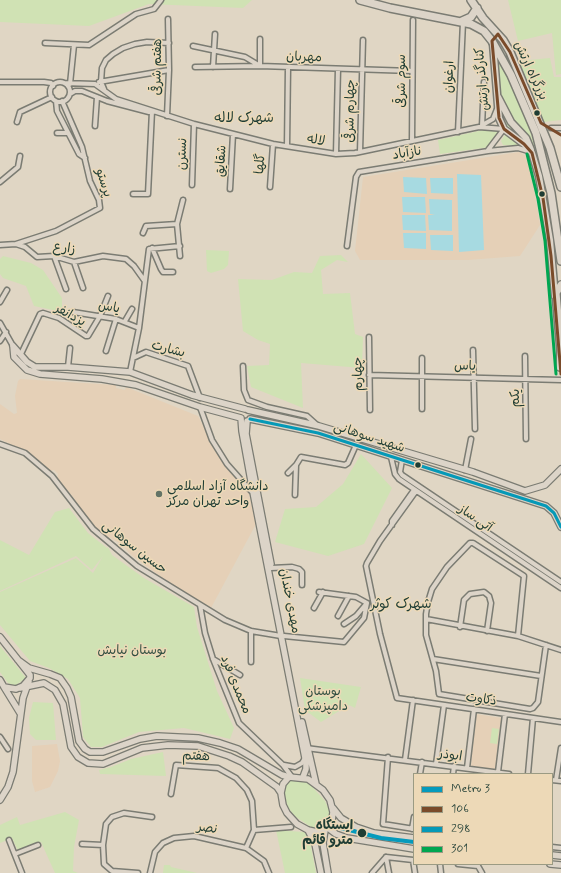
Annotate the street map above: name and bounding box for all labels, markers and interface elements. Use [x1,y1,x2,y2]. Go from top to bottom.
street label: هفتم شرقی [150,38,166,96]
street label: بزرگراه ارتش [510,39,550,103]
street label: کنارگذر ارتش [472,47,494,111]
street label: مهربان [286,50,322,66]
street label: سوم شرقی [394,54,410,108]
street label: ارغوان [442,60,458,94]
street label: چهارم شرقی [343,79,359,143]
unlabelled marker [532,108,542,118]
district label: شهرک لاله [214,111,274,127]
street label: لاله [306,132,326,150]
street label: نسترن [175,138,191,170]
street label: نازآباد [391,144,423,164]
street label: شقایق [213,145,231,177]
street label: گلها [252,153,270,175]
street label: پرستو [91,167,115,199]
unlabelled marker [537,189,547,199]
street label: زارع [52,240,76,258]
street label: یاس [97,298,121,318]
street label: یزدانفر [52,301,88,331]
street label: بشارت [149,338,187,362]
street label: چهارم [351,357,367,391]
street label: یاس [454,359,476,375]
street label: یکم [508,389,524,407]
street label: شهید سوهانی [332,419,406,457]
unlabelled marker [413,460,423,470]
place label: دانشگاه آزاد اسلامی واحد تهران مرکز [167,479,268,510]
marker: دانشگاه آزاد اسلامی واحد تهران مرکز [154,489,164,499]
street label: آتی ساز [455,502,495,536]
street label: حسین سوهانی [99,518,169,578]
street label: مهدی خندان [275,567,303,635]
district label: شهرک کوثر [370,597,432,613]
park label: بوستان نیایش [98,643,166,659]
street label: محمدی فرد [216,653,254,717]
park label: بوستان دامپزشکی [298,684,348,715]
street label: ذکاوت [465,690,497,710]
street label: ابوذر [437,747,463,765]
street label: هفتم [182,749,210,765]
legend [413,773,553,865]
text: Metro 3 [451,781,490,797]
text: 106 [451,801,469,817]
place label: ایستگاه مترو قائم [302,818,353,849]
street label: نصر [196,820,218,838]
text: 298 [451,821,471,837]
marker: ایستگاه مترو قائم [356,827,368,839]
text: 301 [451,841,468,857]

